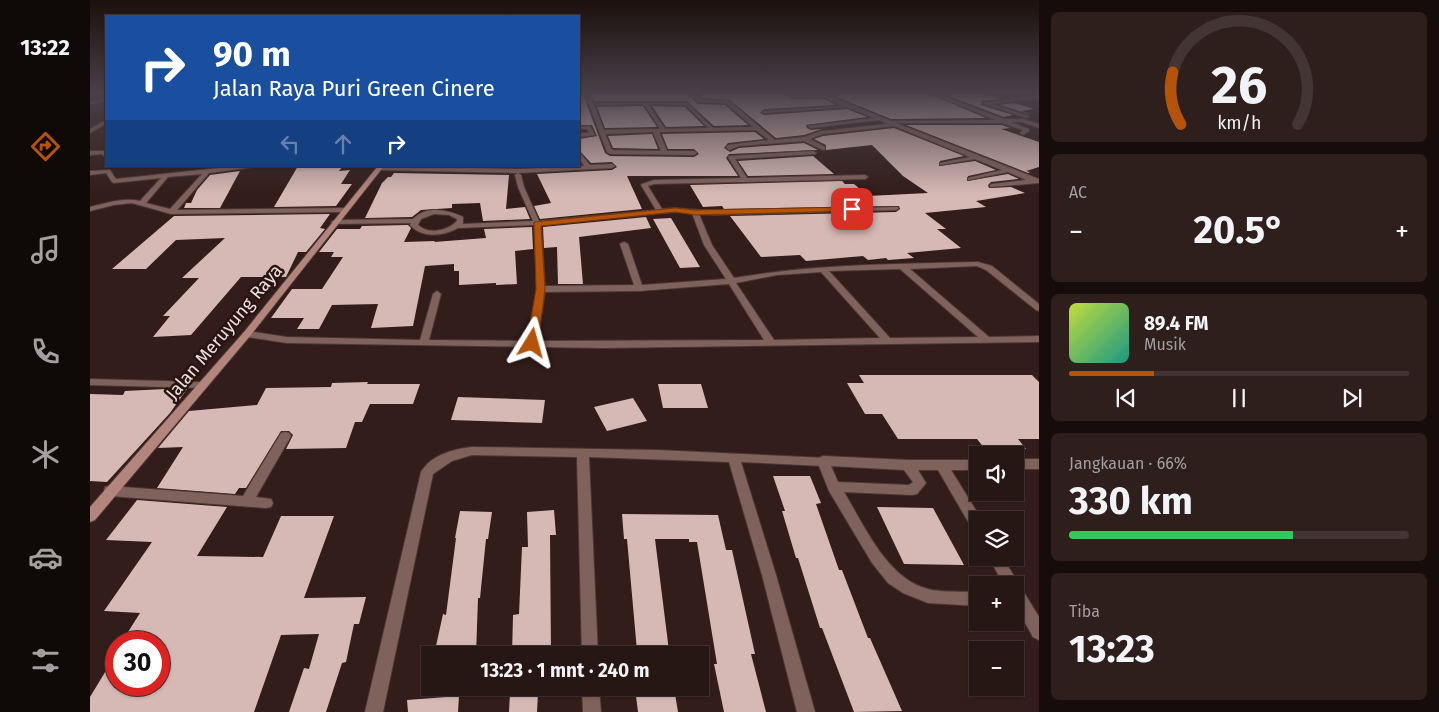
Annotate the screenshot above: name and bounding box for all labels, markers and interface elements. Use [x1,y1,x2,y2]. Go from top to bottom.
text: 90 m [213,33,291,75]
text: 13:22 [20,34,70,61]
icon: right [130,35,195,100]
text: 26 [1211,54,1267,117]
text: Jalan Raya Puri Green Cinere [213,75,495,102]
text: km/h [1217,112,1261,134]
icon: directions [28,129,63,164]
icon: left [276,130,304,158]
icon: ahead [329,130,357,158]
icon: right [382,130,410,158]
text: AC [1069,183,1087,202]
pin [831,188,873,230]
icon: arrive [838,195,866,223]
text: 20.5° [1193,207,1285,253]
text: − [1069,215,1083,248]
text: + [1395,215,1409,248]
icon: music [28,232,63,267]
street label: Jalan Meruyung Raya [161,260,287,404]
text: 89.4 FM [1144,312,1208,335]
position arrow [505,316,557,368]
icon: phone [28,334,63,369]
text: Musik [1144,335,1186,354]
icon: previous [1112,384,1140,412]
icon: pause [1225,384,1253,412]
icon: next [1338,384,1366,412]
icon: climate [28,437,63,472]
map controls [969,446,1024,696]
button: sound [969,446,1024,501]
text: Jangkauan · 66% [1069,454,1187,473]
text: 330 km [1069,478,1193,524]
button: layers [969,511,1024,566]
icon: car [28,540,63,575]
button: + [969,576,1024,631]
text: Tiba [1069,602,1100,621]
text: 13:23 [1069,626,1155,672]
speed limit sign: 30 [105,631,170,696]
button: − [969,641,1024,696]
icon: filters [28,643,63,678]
text: 13:23 · 1 mnt · 240 m [480,659,650,682]

